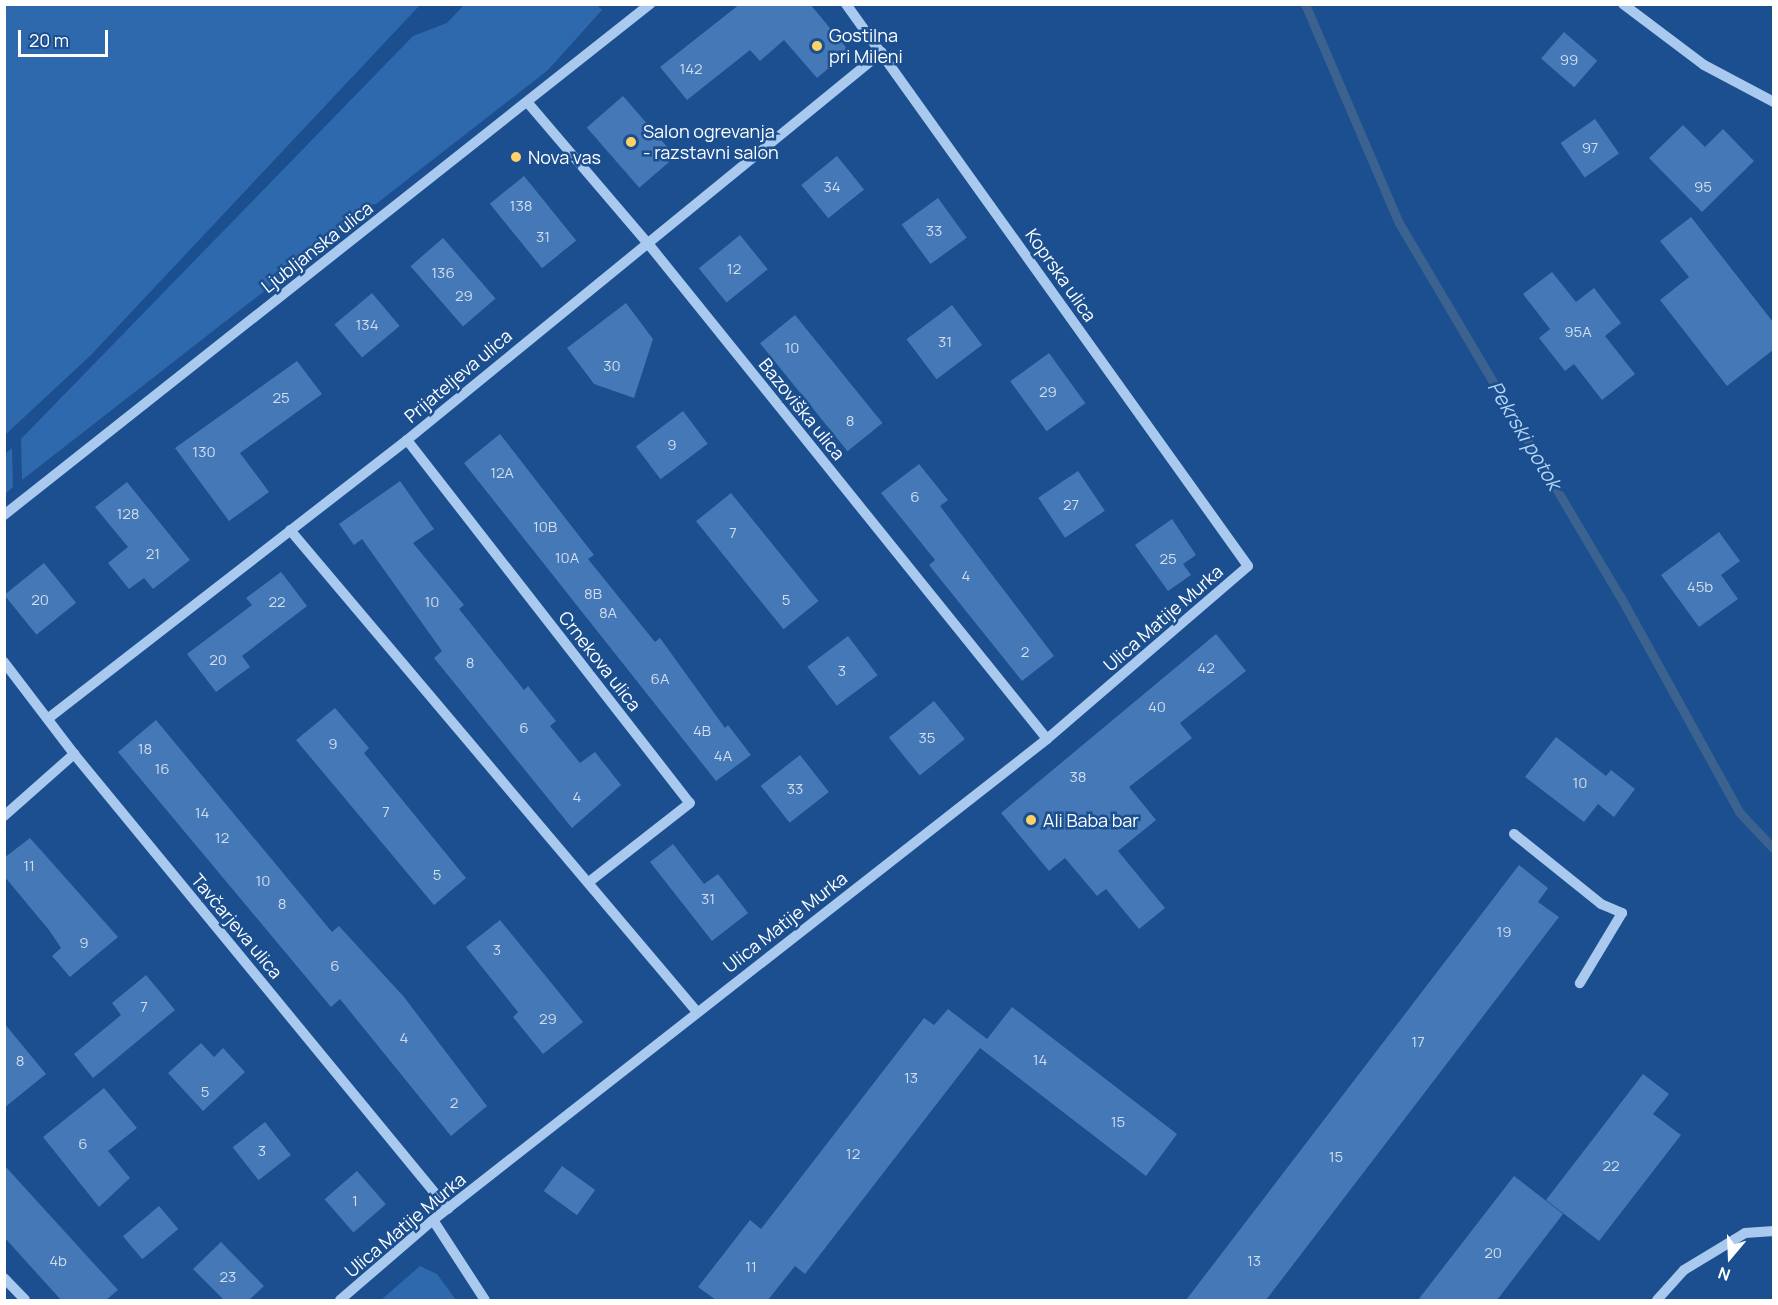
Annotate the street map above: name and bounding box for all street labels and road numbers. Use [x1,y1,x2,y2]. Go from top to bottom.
street label: Ljubljanska ulica [257,197,377,297]
street label: Koprska ulica [1021,224,1101,326]
street label: Prijateljeva ulica [400,325,516,427]
street label: Bazoviška ulica [754,354,850,464]
street label: Ulica Matije Murka [1099,560,1227,676]
street label: Crnekova ulica [554,607,646,715]
street label: Ulica Matije Murka [719,867,851,977]
street label: Tavčarjeva ulica [187,869,287,983]
street label: Ulica Matije Murka [340,1168,470,1282]

